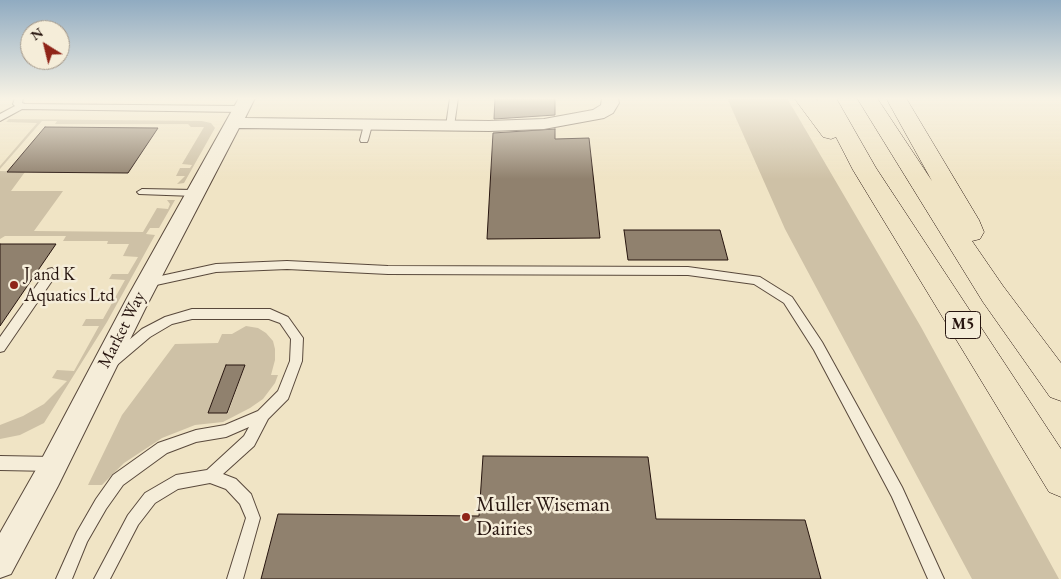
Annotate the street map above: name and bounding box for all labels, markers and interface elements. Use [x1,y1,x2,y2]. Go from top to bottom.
north arrow [20,20,70,70]
text: N [27,23,47,44]
place label: J and K Aquatics Ltd [24,264,115,306]
marker: J and K Aquatics Ltd [8,279,20,291]
street label: Market Way [93,288,151,372]
road number: M5 [946,312,980,338]
place label: Muller Wiseman Dairies [476,492,610,542]
marker: Muller Wiseman Dairies [460,511,472,523]

